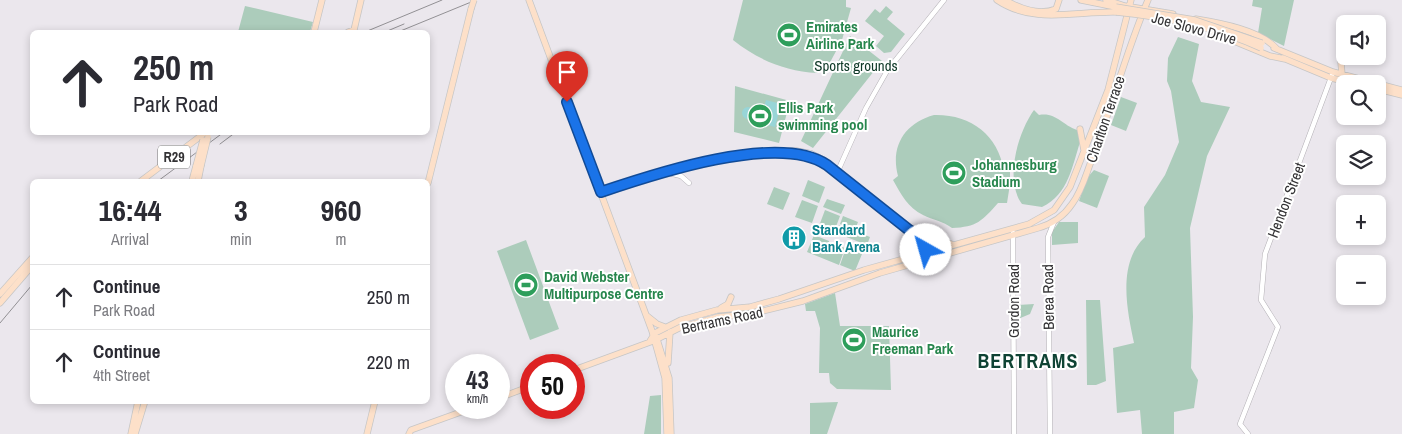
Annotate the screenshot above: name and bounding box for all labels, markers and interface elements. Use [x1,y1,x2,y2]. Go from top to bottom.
street label: Joe Slovo Drive [1149,7,1239,49]
map controls [1336,15,1386,305]
button: sound [1336,15,1386,65]
place label: Emirates Airline Park [806,16,875,54]
sports icon: Emirates Airline Park [776,22,802,48]
text: 250 m [133,44,214,91]
icon: ahead [50,50,115,115]
pin [546,51,588,102]
park label: Sports grounds [814,55,898,76]
icon: arrive [553,58,581,86]
street label: Charlton Terrace [1080,73,1130,165]
button: search [1336,75,1386,125]
text: Park Road [133,89,218,119]
place label: Ellis Park swimming pool [778,97,868,135]
sports icon: Ellis Park swimming pool [747,103,773,129]
button: layers [1336,135,1386,185]
road number: R29 [158,146,190,168]
place label: Johannesburg Stadium [972,154,1057,192]
street label: Hendon Street [1262,159,1310,241]
sports icon: Johannesburg Stadium [941,160,967,186]
text: 16:44 [99,190,161,230]
text: 3 [234,190,248,230]
text: 960 [320,190,361,230]
button: + [1336,195,1386,245]
place label: Standard Bank Arena [812,219,880,257]
position arrow [899,223,951,275]
building icon: Standard Bank Arena [781,225,807,251]
text: Arrival [111,228,149,250]
text: min [230,228,252,250]
text: m [335,228,346,250]
button: − [1336,255,1386,305]
street label: Gordon Road [1003,264,1024,338]
street label: Berea Road [1037,264,1059,330]
place label: David Webster Multipurpose Centre [544,266,664,304]
sports icon: David Webster Multipurpose Centre [513,272,539,298]
text: Continue [93,273,161,299]
icon: ahead [50,283,78,311]
text: 250 m [367,284,410,310]
text: Park Road [93,299,155,321]
street label: Bertrams Road [679,301,765,339]
place label: Maurice Freeman Park [872,321,954,359]
sports icon: Maurice Freeman Park [841,327,867,353]
text: Continue [93,338,161,364]
district label: BERTRAMS [978,347,1078,374]
icon: ahead [50,348,78,376]
text: 220 m [367,349,410,375]
speed limit sign: 50 [520,354,585,419]
text: 43 [466,363,489,397]
text: 4th Street [93,364,150,386]
text: km/h [467,391,488,407]

